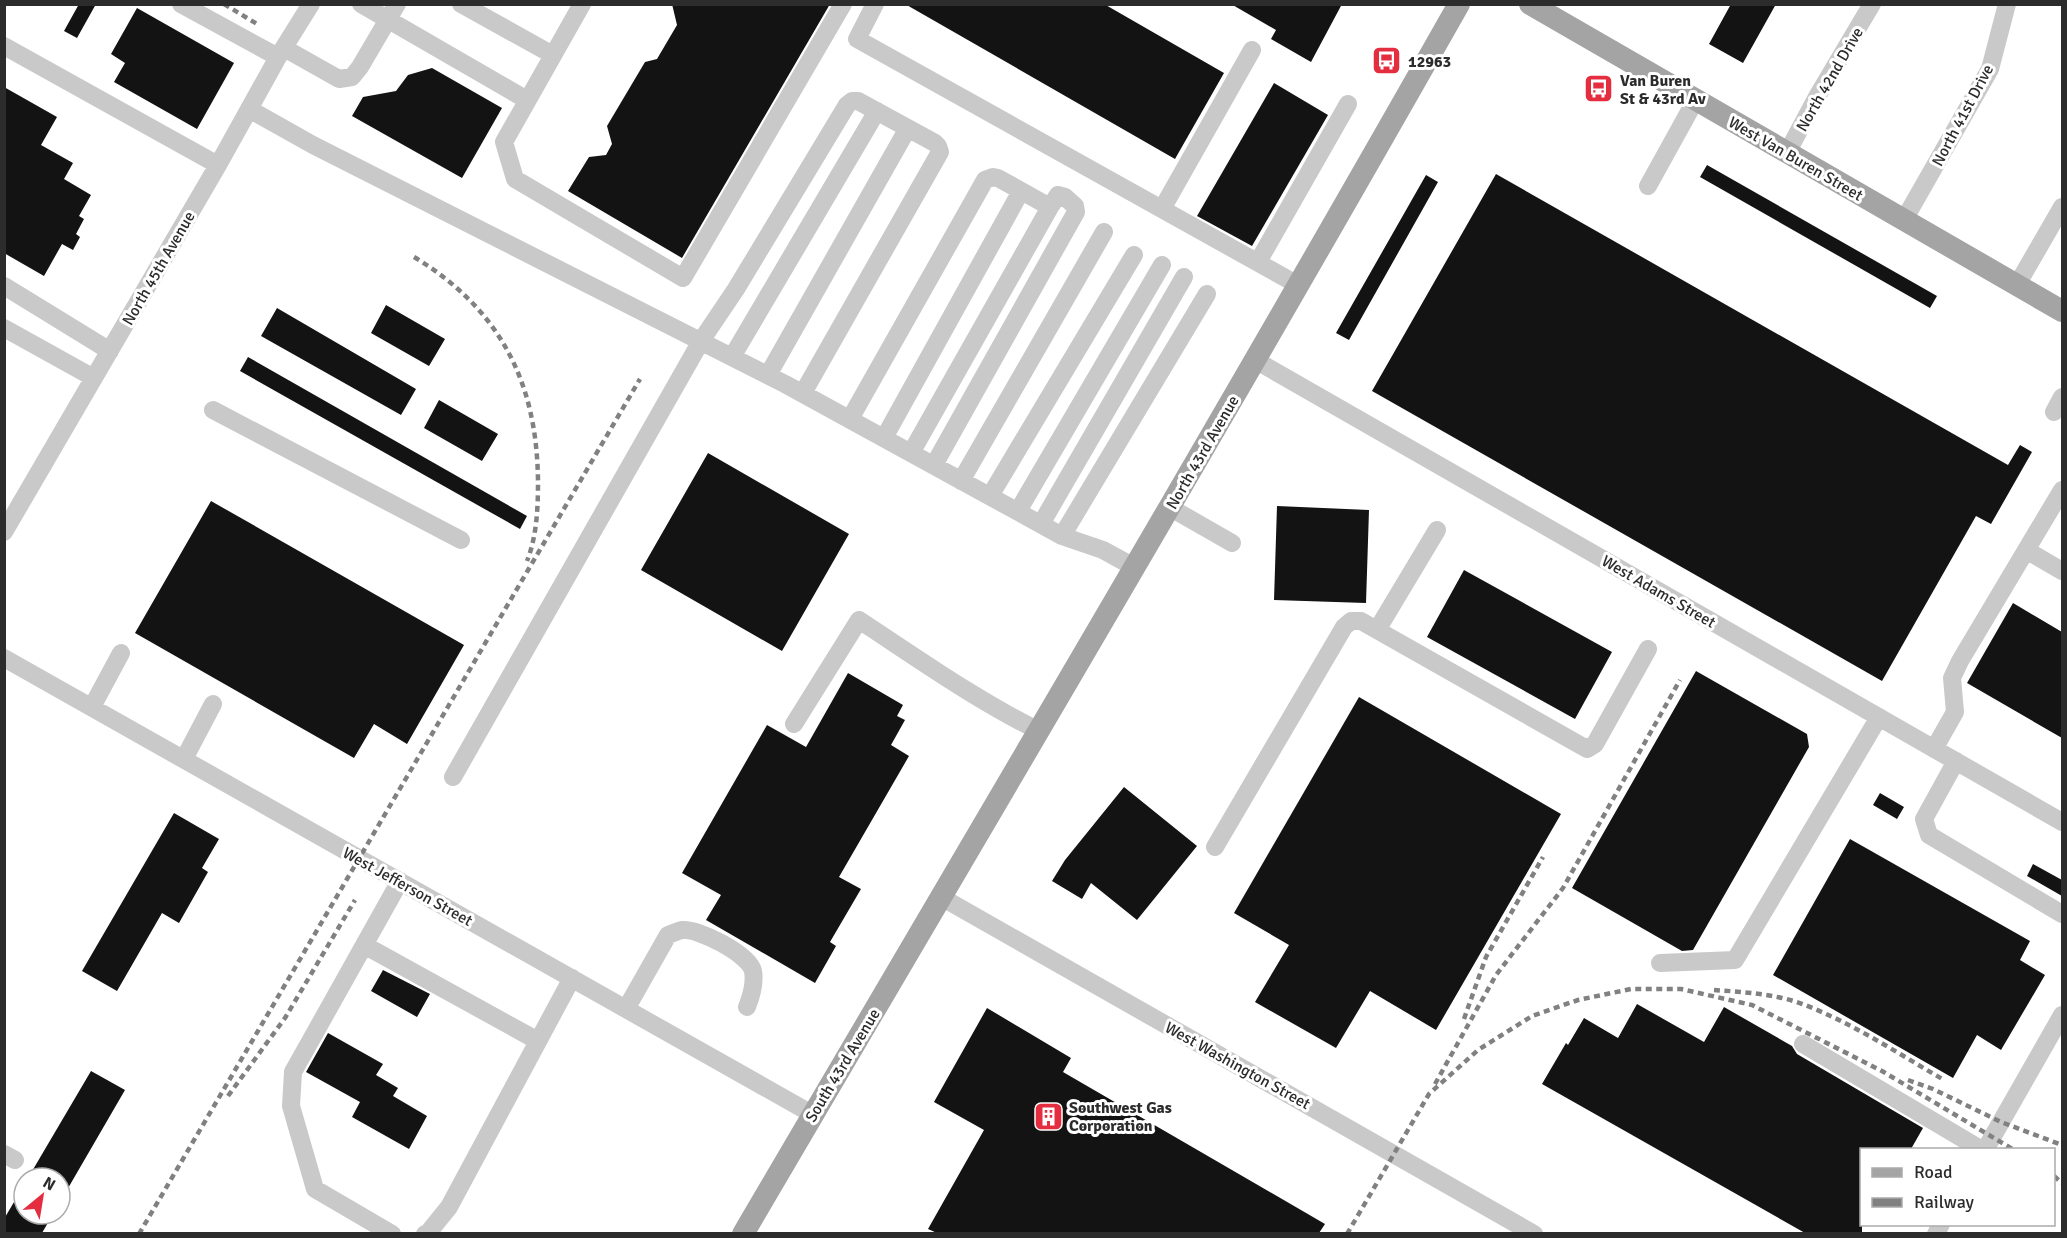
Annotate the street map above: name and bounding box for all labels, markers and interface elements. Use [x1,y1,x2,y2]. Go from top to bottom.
street label: North 42nd Drive [1792,24,1868,135]
bus stop icon: 12963 [1371,45,1403,77]
place label: 12963 [1408,52,1451,72]
street label: North 41st Drive [1928,61,1998,170]
place label: Van Buren St & 43rd Av [1620,71,1706,109]
bus stop icon: Van Buren St & 43rd Av [1583,73,1615,105]
street label: West Van Buren Street [1725,112,1867,206]
street label: North 45th Avenue [118,208,200,329]
street label: North 43rd Avenue [1162,392,1244,513]
street label: West Adams Street [1598,551,1719,633]
street label: West Jefferson Street [339,843,476,931]
street label: South 43rd Avenue [801,1005,885,1126]
street label: West Washington Street [1161,1018,1314,1114]
place label: Southwest Gas Corporation [1069,1098,1172,1136]
building icon: Southwest Gas Corporation [1032,1100,1064,1132]
legend [1860,1148,2055,1226]
text: Road [1914,1161,1953,1183]
north arrow [12,1166,72,1226]
text: N [39,1172,59,1195]
text: Railway [1914,1191,1975,1213]

